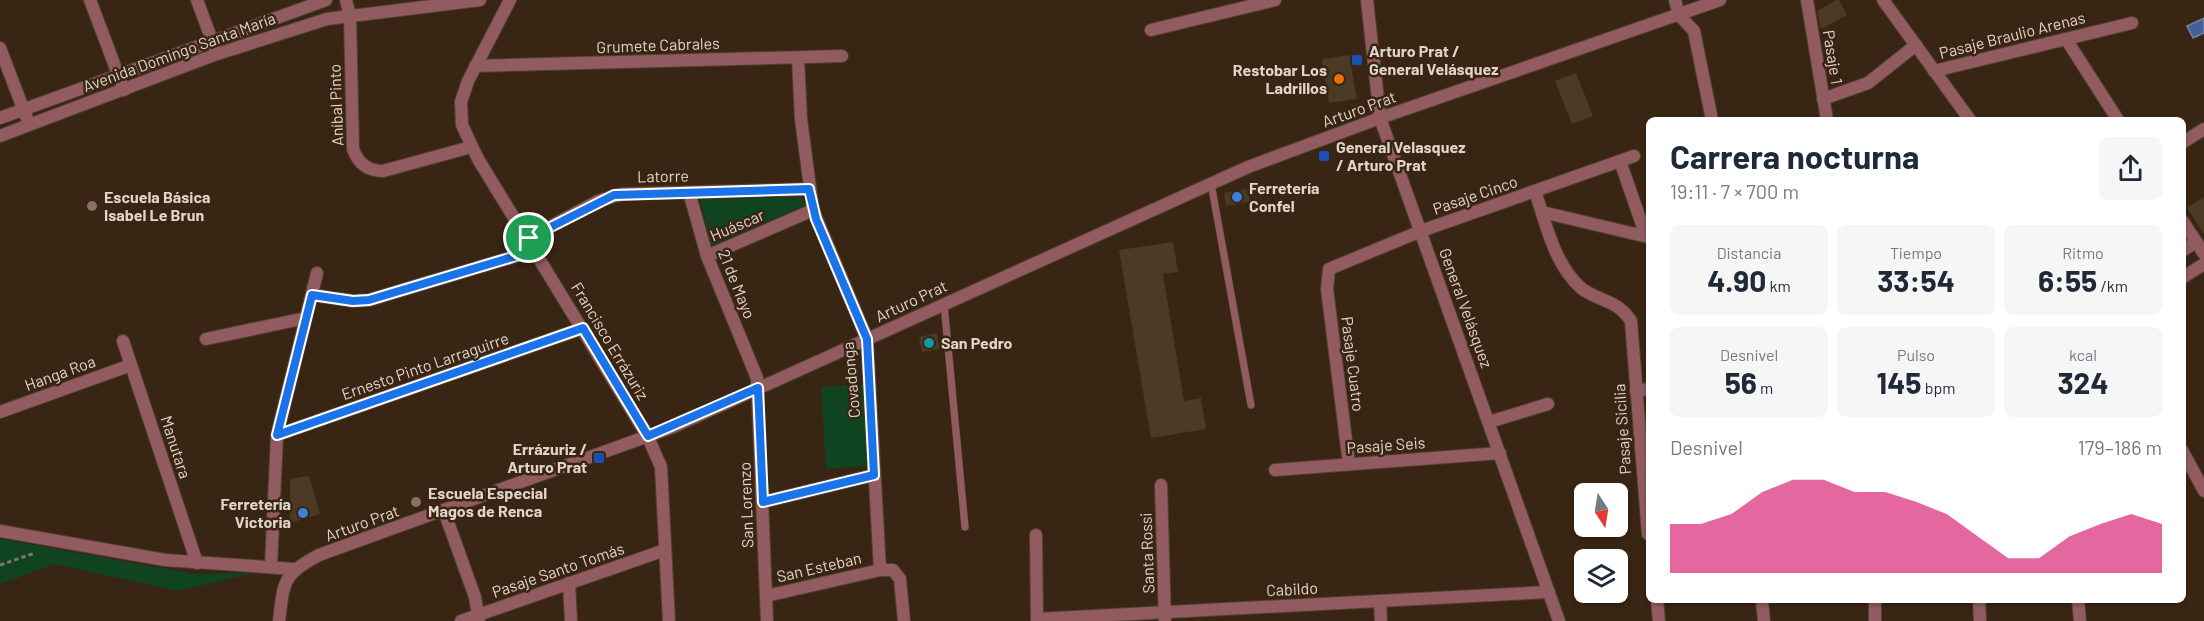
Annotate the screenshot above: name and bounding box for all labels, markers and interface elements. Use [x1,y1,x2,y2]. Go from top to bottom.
street label: Pasaje Braulio Arenas [1937,7,2087,62]
street label: Avenida Domingo Santa María [80,8,278,95]
street label: Pasaje 1 [1820,28,1847,85]
street label: Grumete Cabrales [596,33,720,56]
place label: Arturo Prat / General Velásquez [1369,41,1499,78]
marker: Arturo Prat / General Velásquez [1350,53,1364,67]
place label: Restobar Los Ladrillos [1233,60,1327,97]
street label: Aníbal Pinto [325,64,346,146]
marker: Restobar Los Ladrillos [1332,72,1346,86]
street label: Arturo Prat [1319,86,1398,131]
text: Carrera nocturna [1670,136,1919,176]
place label: General Velasquez / Arturo Prat [1336,137,1466,174]
button: share [2099,137,2162,200]
marker: General Velasquez / Arturo Prat [1317,149,1331,163]
street label: Latorre [637,166,689,185]
street label: Pasaje Cinco [1430,171,1520,218]
place label: Ferretería Confel [1249,178,1319,215]
text: 19:11 · 7 × 700 m [1670,179,1799,203]
place label: Escuela Básica Isabel Le Brun [104,187,210,224]
marker: Ferretería Confel [1230,190,1244,204]
marker: Escuela Básica Isabel Le Brun [85,199,99,213]
street label: Huáscar [707,205,767,244]
pin [503,212,554,263]
icon: arrive [512,221,545,254]
text: Distancia [1717,243,1781,262]
text: Tiempo [1890,243,1942,262]
text: Ritmo [2062,243,2104,262]
street label: General Velásquez [1436,245,1497,370]
street label: 21 de Mayo [715,246,760,321]
text: 4.90 [1707,262,1766,298]
text: 33:54 [1877,262,1955,298]
text: 6:55 [2038,262,2097,298]
street label: Arturo Prat [872,276,950,325]
text: km [1766,276,1791,295]
text: /km [2097,276,2128,295]
street label: Francisco Errázuriz [568,278,653,403]
street label: Pasaje Cuatro [1338,315,1369,413]
street label: Ernesto Pinto Larraguirre [339,328,511,403]
place label: San Pedro [941,333,1013,352]
marker: San Pedro [922,336,936,350]
street label: Covadonga [838,341,863,419]
text: Desnivel [1720,345,1778,364]
text: Pulso [1897,345,1935,364]
text: kcal [2069,345,2097,364]
street label: Hanga Roa [22,351,98,394]
text: 56 [1725,364,1757,400]
text: 145 [1877,364,1921,400]
text: 324 [2057,364,2109,400]
text: m [1757,378,1773,397]
text: bpm [1921,378,1955,397]
street label: Pasaje Sicilia [1609,383,1634,475]
street label: Manutara [157,413,196,481]
street label: Pasaje Seis [1346,432,1426,457]
text: Desnivel [1670,435,1743,459]
text: 179–186 m [2078,435,2162,459]
place label: Errázuriz / Arturo Prat [507,439,587,476]
marker: Errázuriz / Arturo Prat [592,451,606,465]
street label: San Lorenzo [735,462,756,548]
place label: Escuela Especial Magos de Renca [428,483,547,520]
north arrow [1574,483,1628,537]
map controls [1574,483,1628,603]
place label: Ferretería Victoria [221,494,291,531]
marker: Escuela Especial Magos de Renca [409,495,423,509]
street label: Arturo Prat [322,500,401,545]
marker: Ferretería Victoria [296,506,310,520]
street label: Santa Rossi [1136,512,1157,594]
street label: Pasaje Santo Tomás [489,538,626,601]
street label: San Esteban [775,548,863,585]
button: layers [1574,549,1628,603]
street label: Cabildo [1266,578,1318,599]

